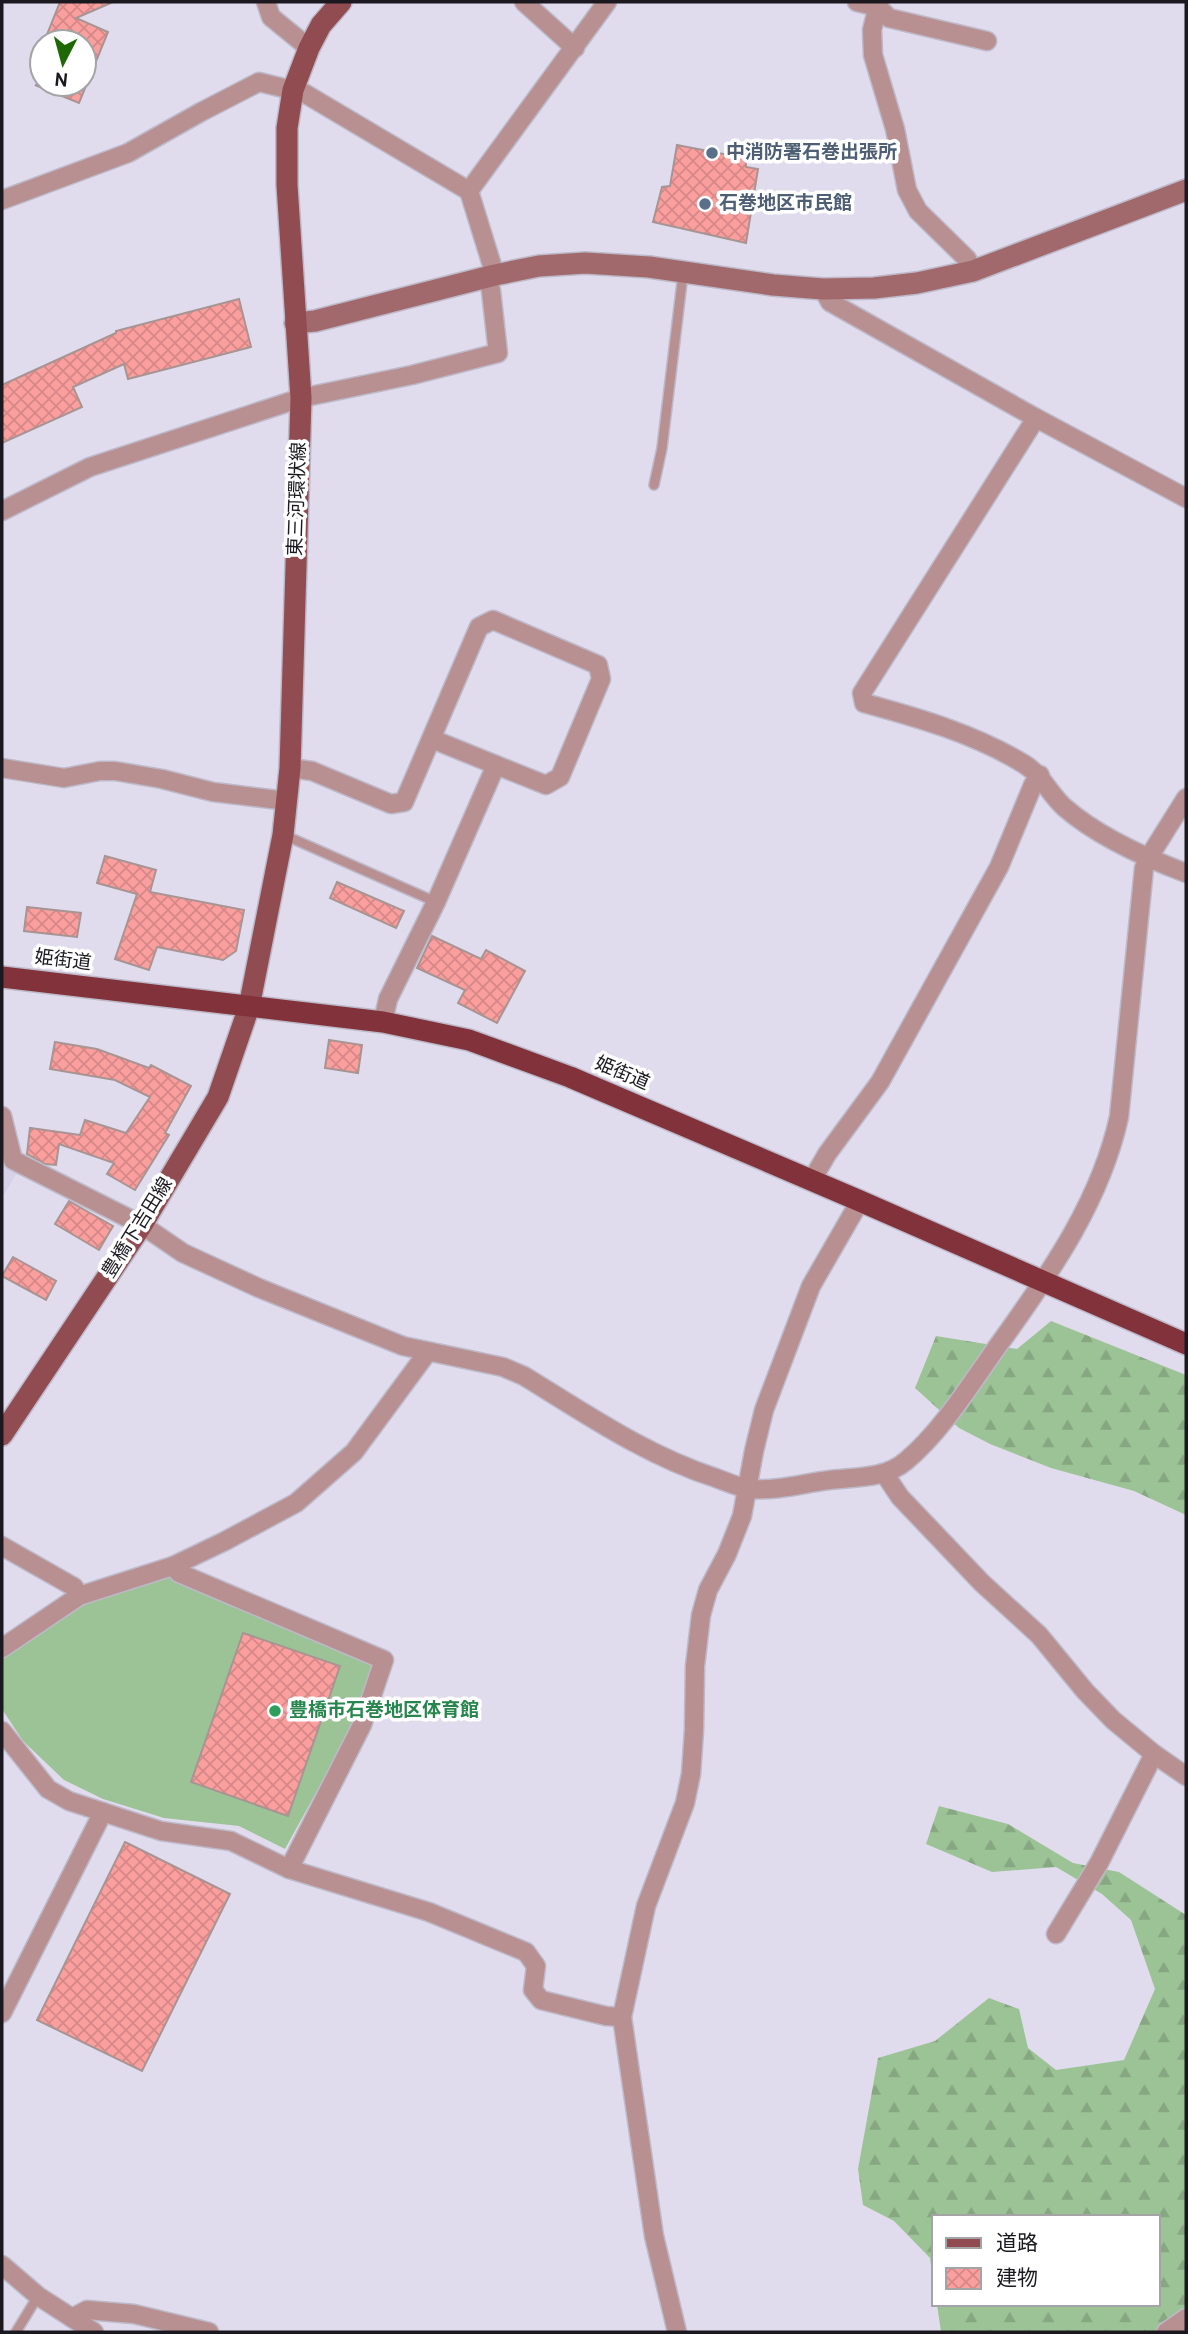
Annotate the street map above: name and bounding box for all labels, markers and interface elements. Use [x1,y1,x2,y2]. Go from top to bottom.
north arrow [28,28,98,98]
text: N [53,65,69,91]
place label: 中消防署石巻出張所 [726,141,897,165]
marker: 中消防署石巻出張所 [704,145,720,161]
place label: 石巻地区市民館 [719,192,852,216]
marker: 石巻地区市民館 [697,196,713,212]
street label: 東三河環状線 [284,442,312,556]
street label: 姫街道 [33,946,93,976]
street label: 姫街道 [591,1052,653,1096]
street label: 豊橋下吉田線 [98,1173,178,1283]
place label: 豊橋市石巻地区体育館 [289,1699,479,1723]
marker: 豊橋市石巻地区体育館 [267,1703,283,1719]
legend [932,2215,1160,2306]
text: 道路 [996,2231,1038,2258]
text: 建物 [996,2266,1038,2293]

